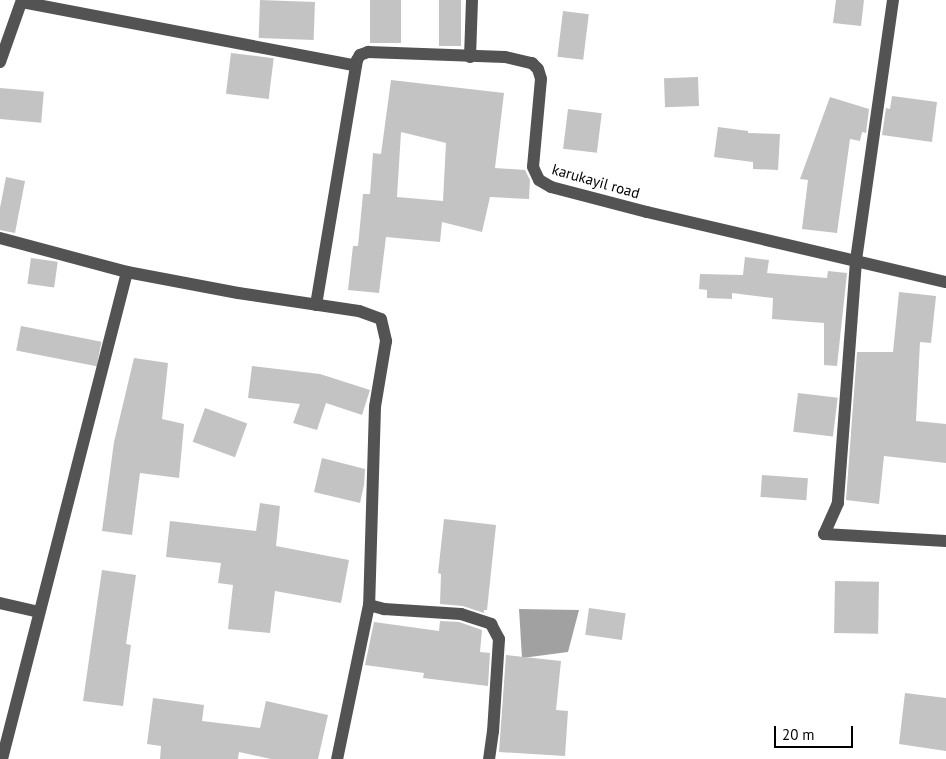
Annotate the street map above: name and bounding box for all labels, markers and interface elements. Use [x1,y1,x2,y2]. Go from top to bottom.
street label: karukayil road [550,160,642,202]
scale bar [776,716,855,748]
text: 20 m [782,725,815,744]

